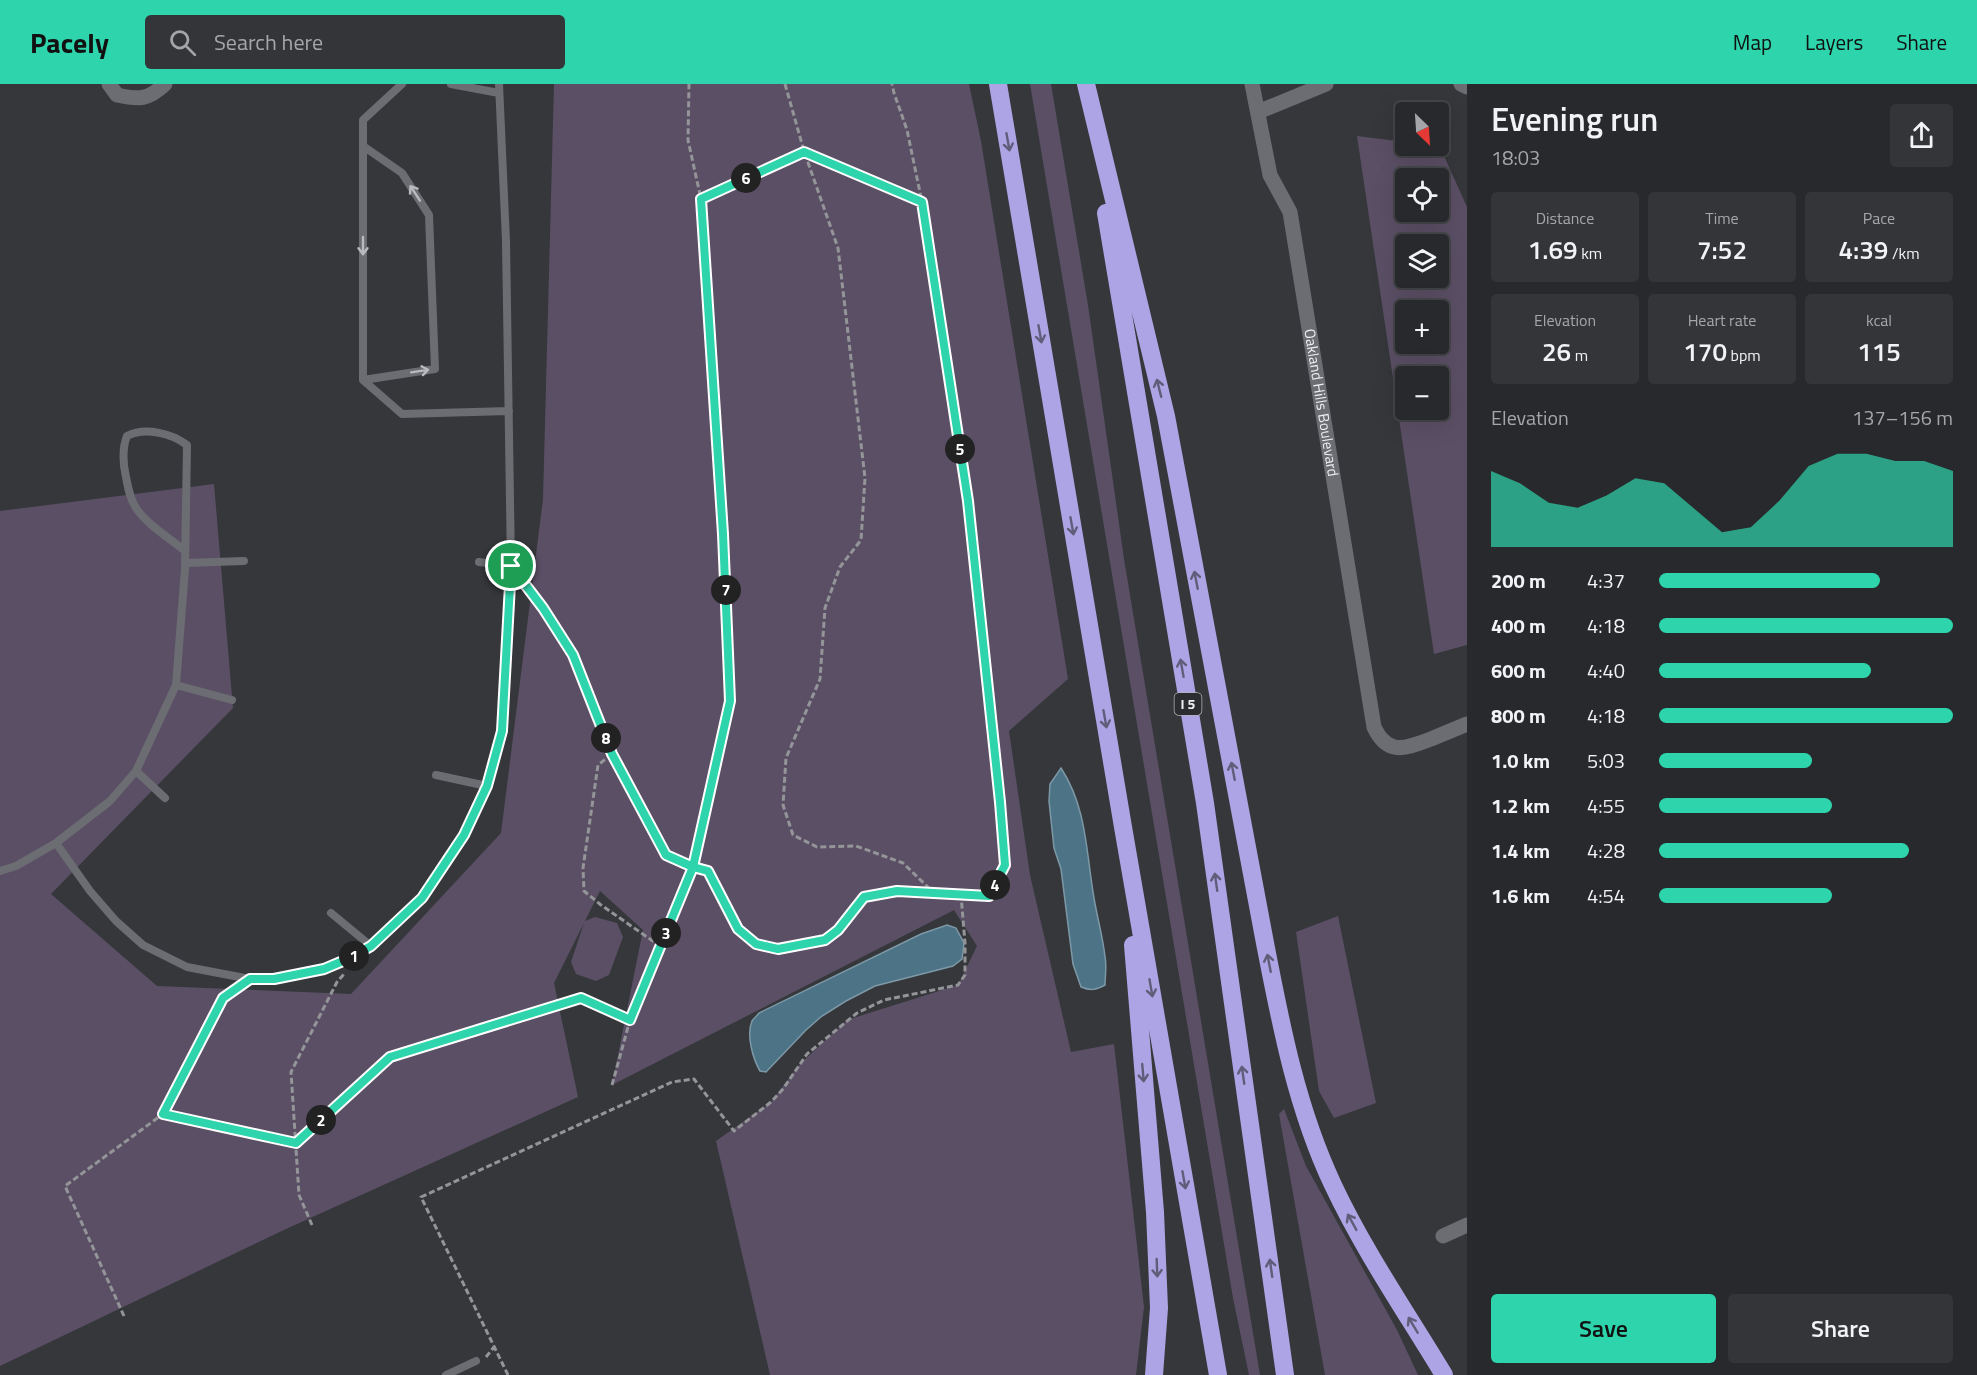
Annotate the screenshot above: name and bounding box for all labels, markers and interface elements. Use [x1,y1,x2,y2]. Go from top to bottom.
search box [145,15,565,69]
text: Pacely [30,21,109,64]
text: Search here [214,25,323,59]
icon: search [166,26,199,59]
text: Map [1733,26,1772,58]
text: Layers [1805,26,1863,58]
text: Share [1896,26,1947,58]
text: Evening run [1491,94,1658,144]
north arrow [1395,102,1449,156]
map controls [1395,102,1449,420]
button: share [1890,104,1953,167]
one-way arrow [1002,131,1013,151]
text: 18:03 [1491,142,1540,173]
pin: 6 [731,163,761,193]
text: 6 [742,166,750,190]
button: locate [1395,168,1449,222]
one-way arrow [409,185,421,202]
text: Distance [1536,206,1594,230]
text: Time [1705,206,1739,230]
text: Pace [1863,206,1895,230]
text: 1.69 [1528,230,1578,269]
text: 7:52 [1697,230,1747,269]
text: 4:39 [1838,230,1888,269]
button: layers [1395,234,1449,288]
one-way arrow [357,236,369,256]
text: km [1578,241,1602,265]
text: /km [1888,241,1920,265]
button: + [1395,300,1449,354]
text: Elevation [1534,308,1596,332]
text: Heart rate [1688,308,1756,332]
text: kcal [1866,308,1892,332]
one-way arrow [1035,324,1046,343]
street label: Oakland Hills Boulevard [1298,327,1345,478]
text: 26 [1542,332,1571,371]
text: 170 [1683,332,1727,371]
text: 115 [1857,332,1901,371]
text: m [1571,343,1588,367]
text: bpm [1727,343,1761,367]
one-way arrow [410,366,430,377]
button: − [1395,366,1449,420]
one-way arrow [1152,379,1164,398]
text: Elevation [1491,402,1569,433]
text: 137–156 m [1852,402,1953,433]
pin: 5 [945,434,975,464]
text: 5 [956,437,964,461]
one-way arrow [1067,516,1078,536]
pin [485,540,536,591]
icon: arrive [494,549,527,582]
text: 200 m [1491,565,1546,596]
text: 4:37 [1587,565,1625,596]
one-way arrow [1190,570,1201,590]
pin: 7 [711,575,741,605]
text: 7 [722,578,730,602]
text: 400 m [1491,610,1546,641]
text: 4:18 [1587,610,1625,641]
text: 600 m [1491,655,1546,686]
text: 4:40 [1587,655,1625,686]
one-way arrow [1177,659,1188,679]
road number: I 5 [1174,693,1202,715]
text: 800 m [1491,700,1546,731]
text: 4:18 [1587,700,1625,731]
one-way arrow [1099,708,1110,728]
pin: 8 [591,723,621,753]
text: 8 [602,726,610,750]
text: 1.0 km [1491,745,1550,776]
text: 5:03 [1587,745,1625,776]
one-way arrow [1227,762,1238,782]
text: 1.2 km [1491,790,1550,821]
text: 4:55 [1587,790,1625,821]
text: 1.4 km [1491,835,1550,866]
text: 4:28 [1587,835,1625,866]
pin: 4 [980,870,1010,900]
one-way arrow [1211,872,1222,892]
text: 4 [991,873,999,897]
text: 1.6 km [1491,880,1550,911]
text: 4:54 [1587,880,1625,911]
pin: 3 [651,918,681,948]
text: 3 [662,921,670,945]
pin: 1 [339,941,369,971]
text: 1 [350,944,358,968]
one-way arrow [1263,954,1274,973]
one-way arrow [1146,978,1157,997]
one-way arrow [1138,1063,1149,1083]
one-way arrow [1238,1065,1249,1085]
pin: 2 [306,1105,336,1135]
text: 2 [317,1108,325,1132]
one-way arrow [1179,1170,1190,1189]
one-way arrow [1346,1214,1358,1231]
one-way arrow [1152,1257,1163,1277]
one-way arrow [1265,1258,1276,1278]
button: Save [1491,1294,1716,1363]
button: Share [1728,1294,1953,1363]
one-way arrow [1407,1317,1419,1334]

